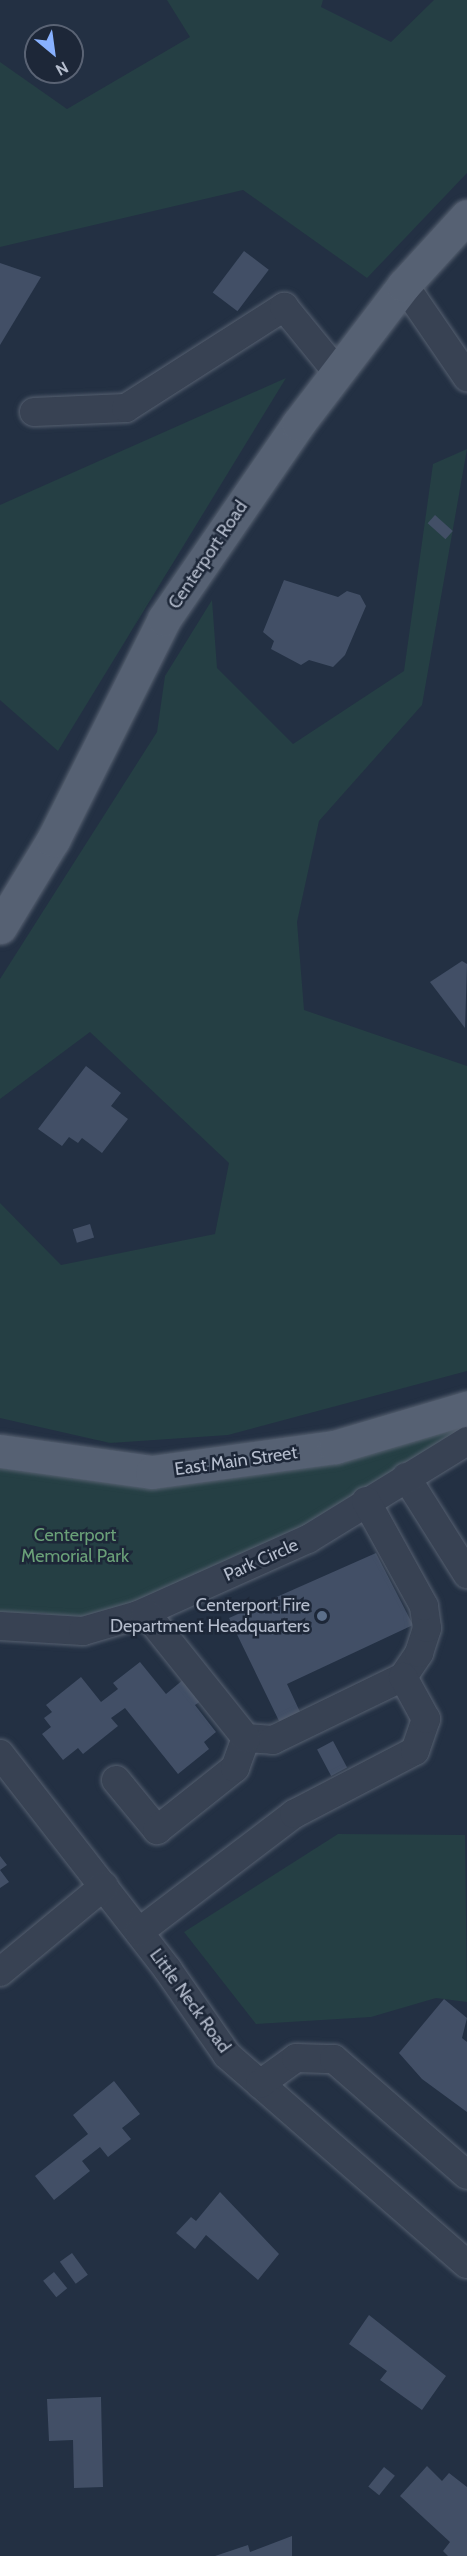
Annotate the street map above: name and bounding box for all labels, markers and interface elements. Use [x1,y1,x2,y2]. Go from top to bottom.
north arrow [24,24,84,84]
text: N [52,57,72,79]
street label: Centerport Road [164,497,252,613]
street label: East Main Street [173,1442,299,1480]
park label: Centerport Memorial Park [21,1525,129,1568]
street label: Park Circle [221,1534,301,1586]
place label: Centerport Fire Department Headquarters [110,1595,310,1638]
marker: Centerport Fire Department Headquarters [315,1609,329,1623]
street label: Little Neck Road [145,1945,235,2057]

